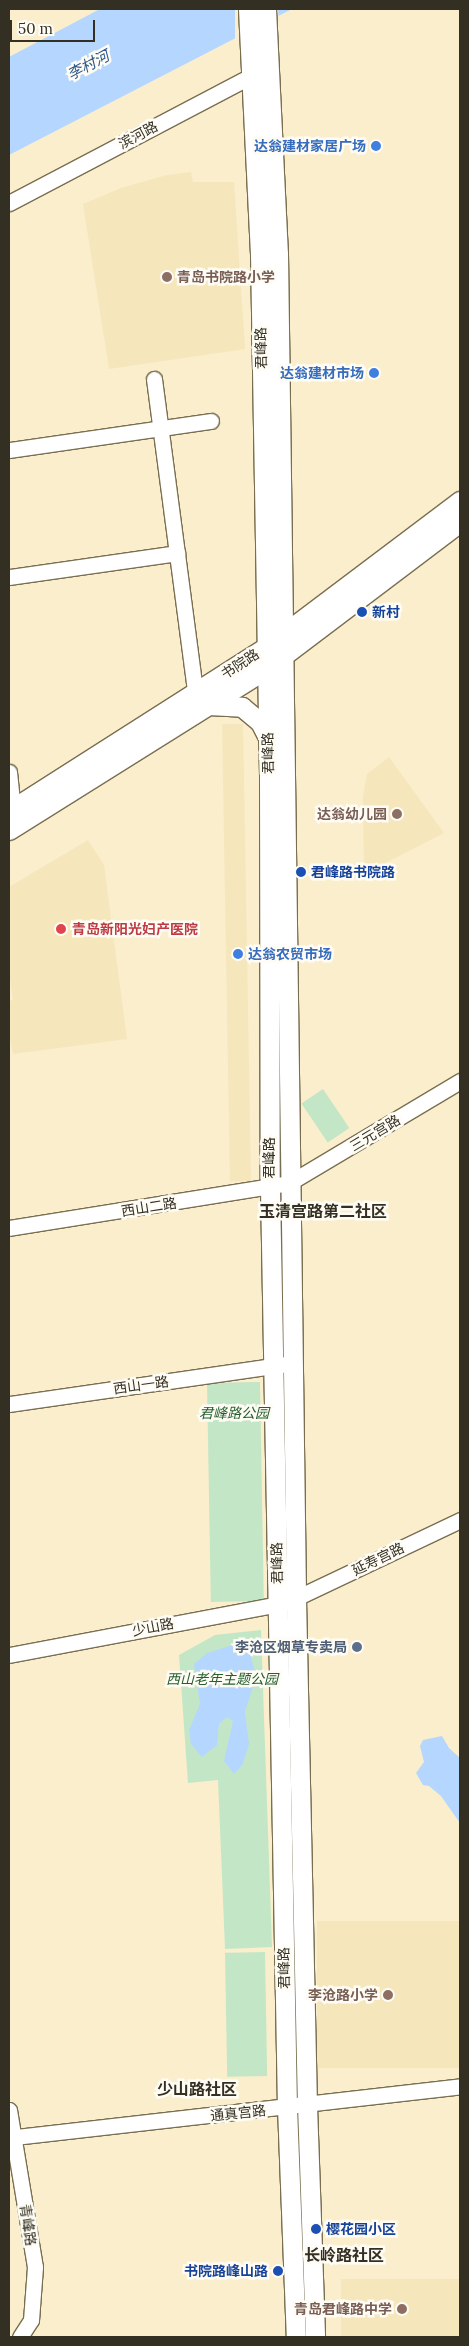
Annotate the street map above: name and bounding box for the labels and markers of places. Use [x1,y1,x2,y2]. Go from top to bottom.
place label: 达翁建材家居广场 [254,138,366,154]
marker: 达翁建材家居广场 [370,140,382,152]
place label: 青岛书院路小学 [177,269,275,285]
marker: 青岛书院路小学 [161,271,173,283]
place label: 达翁建材市场 [280,365,364,381]
marker: 达翁建材市场 [368,367,380,379]
place label: 新村 [372,604,400,620]
marker: 新村 [356,606,368,618]
place label: 达翁幼儿园 [317,806,387,822]
marker: 达翁幼儿园 [391,808,403,820]
place label: 君峰路书院路 [311,864,395,880]
marker: 君峰路书院路 [295,866,307,878]
place label: 青岛新阳光妇产医院 [72,921,198,937]
marker: 青岛新阳光妇产医院 [54,922,68,936]
place label: 达翁农贸市场 [248,946,332,962]
marker: 达翁农贸市场 [232,948,244,960]
place label: 李沧区烟草专卖局 [235,1639,347,1655]
marker: 李沧区烟草专卖局 [351,1641,363,1653]
place label: 李沧路小学 [308,1987,378,2003]
marker: 李沧路小学 [382,1989,394,2001]
place label: 樱花园小区 [326,2221,396,2237]
marker: 樱花园小区 [310,2223,322,2235]
place label: 书院路峰山路 [184,2263,268,2279]
marker: 书院路峰山路 [272,2265,284,2277]
place label: 青岛君峰路中学 [294,2301,392,2317]
marker: 青岛君峰路中学 [396,2303,408,2315]

